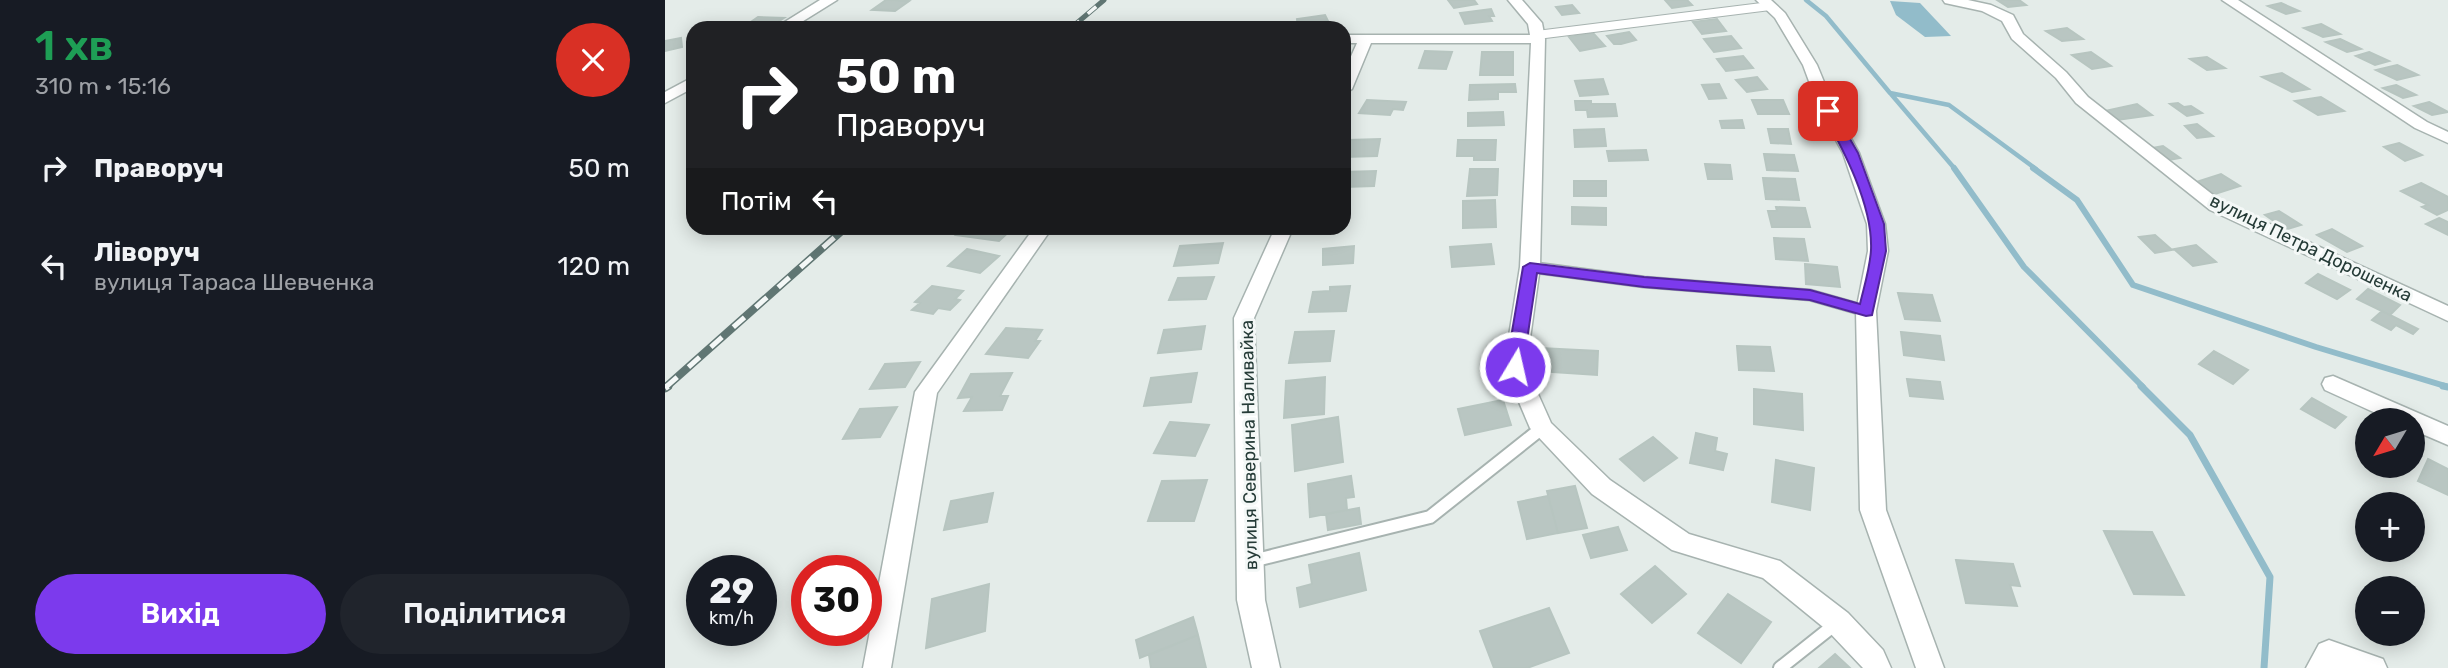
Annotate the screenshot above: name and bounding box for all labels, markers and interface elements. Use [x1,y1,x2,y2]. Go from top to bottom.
text: 1 хв [35,21,114,71]
button: close [556,23,630,97]
text: 50 m [836,47,956,105]
icon: right [721,49,812,140]
text: 310 m · 15:16 [35,72,171,100]
pin [1798,81,1858,141]
icon: arrive [1809,92,1847,130]
text: Праворуч [836,106,985,144]
icon: right [35,149,73,187]
text: Праворуч [94,153,224,184]
text: 50 m [569,153,630,184]
icon: left [806,182,844,220]
text: Потім [721,186,792,217]
street label: вулиця Петра Дорошенка [2206,189,2416,307]
text: Ліворуч [94,237,200,268]
icon: left [35,247,73,285]
text: 120 m [558,251,630,282]
text: вулиця Тараса Шевченка [94,268,374,296]
street label: вулиця Северина Наливайка [1236,320,1262,570]
position arrow [1478,330,1552,404]
north arrow [2355,408,2425,478]
map controls [2355,408,2425,646]
button: + [2355,492,2425,562]
speed limit sign: 30 [791,555,882,646]
text: 29 [709,570,754,612]
button: Вихід [35,574,326,654]
button: Поділитися [340,574,630,654]
button: − [2355,576,2425,646]
text: km/h [709,607,754,629]

